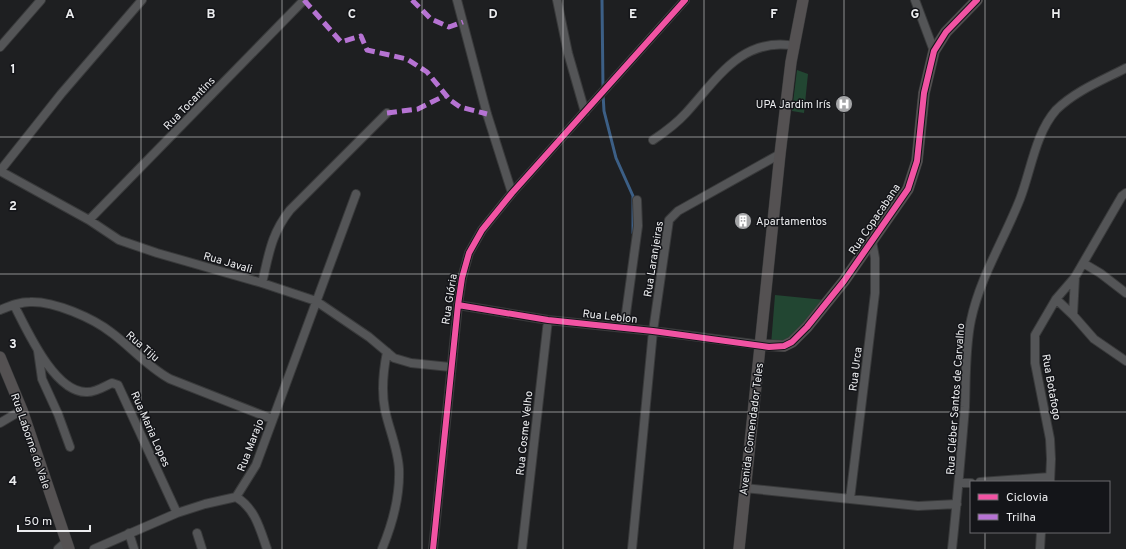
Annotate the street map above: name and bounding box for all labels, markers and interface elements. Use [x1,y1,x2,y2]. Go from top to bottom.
text: A [65,7,75,23]
text: B [207,7,216,23]
text: C [348,7,356,23]
text: D [488,7,498,23]
text: E [629,7,637,23]
text: F [770,7,778,23]
text: G [911,7,920,23]
text: H [1051,7,1061,23]
text: 1 [10,62,16,78]
street label: Rua Tocantins [161,74,219,133]
hospital icon: UPA Jardim Irís [834,94,854,114]
place label: UPA Jardim Irís [756,98,831,112]
street label: Rua Copacabana [846,181,904,258]
text: 2 [9,199,17,215]
building icon: Apartamentos [733,211,753,231]
place label: Apartamentos [756,215,827,229]
street label: Rua Laranjeiras [641,220,667,298]
street label: Rua Javali [202,249,254,277]
street label: Rua Glória [439,273,461,326]
street label: Rua Leblon [582,307,638,327]
street label: Rua Cléber Santos de Carvalho [944,323,968,475]
street label: Rua Tiju [123,328,162,365]
text: 3 [9,337,17,353]
street label: Rua Urca [846,346,866,392]
street label: Rua Botafogo [1038,353,1064,421]
street label: Avenida Comendador Teles [737,362,767,496]
street label: Rua Maria Lopes [127,389,173,469]
street label: Rua Cosme Velho [514,390,536,476]
street label: Rua Laborne do Vale [7,391,53,491]
street label: Rua Marajo [234,417,267,474]
text: 4 [9,474,17,490]
legend [970,481,1110,533]
text: Ciclovia [1006,490,1048,506]
scale bar [18,507,90,533]
text: Trilha [1006,510,1036,526]
text: 50 m [24,514,52,530]

